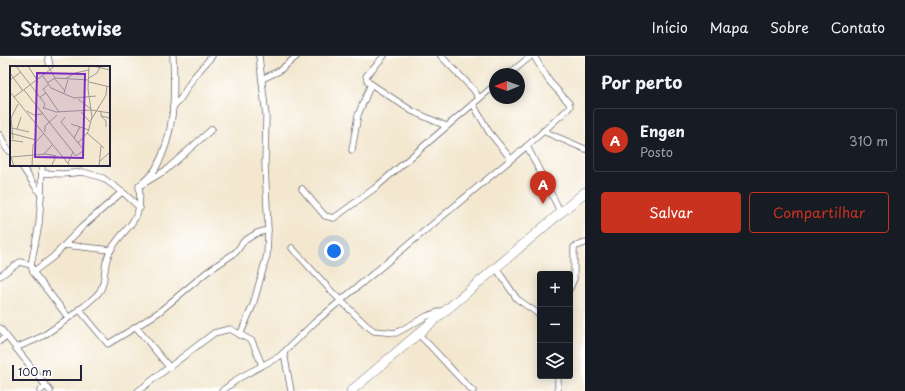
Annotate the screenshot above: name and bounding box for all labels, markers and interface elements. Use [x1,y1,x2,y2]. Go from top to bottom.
text: Streetwise [20,14,122,42]
text: Início [652,17,688,38]
text: Mapa [710,17,748,38]
text: Sobre [770,17,809,38]
text: Contato [831,17,885,38]
inset map [10,66,110,166]
north arrow [489,68,525,104]
text: Por perto [601,69,682,95]
text: Engen [640,119,685,142]
text: A [610,131,620,150]
text: 310 m [849,131,888,150]
text: Posto [640,142,673,161]
pin: A [530,171,556,204]
button: Salvar [601,192,741,233]
button: Compartilhar [749,192,889,233]
your location [324,241,344,261]
map controls [537,271,573,379]
button: + [537,271,573,307]
button: − [537,307,573,343]
button: layers [537,343,573,379]
scale bar [12,363,82,382]
text: 100 m [18,363,52,380]

